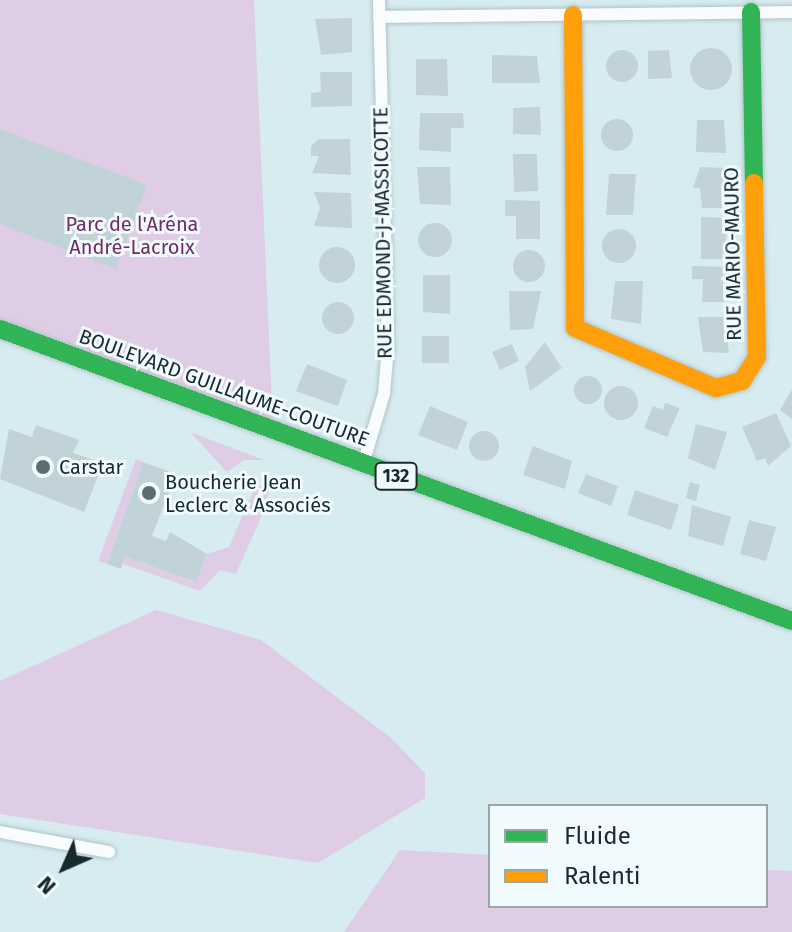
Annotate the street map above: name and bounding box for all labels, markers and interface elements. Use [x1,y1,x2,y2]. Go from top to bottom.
street label: RUE EDMOND-J-MASSICOTTE [369,107,397,359]
street label: RUE MARIO-MAURO [719,167,747,341]
park label: Parc de l'Aréna André-Lacroix [66,213,198,260]
street label: BOULEVARD GUILLAUME-COUTURE [76,324,372,452]
place label: Carstar [59,455,123,479]
marker: Carstar [34,458,52,476]
road number: 132 [374,462,418,490]
place label: Boucherie Jean Leclerc & Associés [165,470,330,517]
marker: Boucherie Jean Leclerc & Associés [140,484,158,502]
legend [488,804,768,908]
text: Fluide [564,822,631,850]
north arrow [24,828,104,908]
text: Ralenti [564,862,641,890]
text: N [32,871,61,900]

